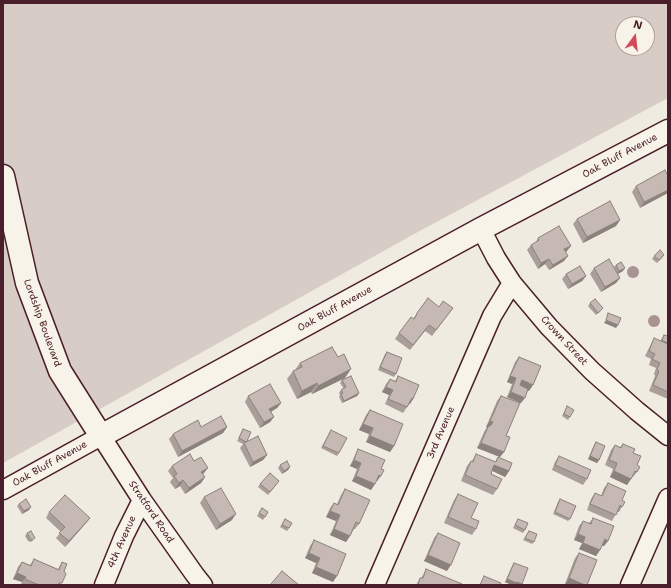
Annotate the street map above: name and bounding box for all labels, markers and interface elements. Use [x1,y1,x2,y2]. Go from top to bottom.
north arrow [615,16,655,56]
text: N [632,17,644,33]
street label: Oak Bluff Avenue [580,131,660,181]
street label: Lordship Boulevard [21,277,63,369]
street label: Oak Bluff Avenue [296,284,374,334]
street label: Crown Street [538,314,590,368]
street label: 3rd Avenue [425,405,457,461]
street label: Oak Bluff Avenue [11,439,89,489]
street label: Stratford Road [126,479,176,545]
street label: 4th Avenue [105,514,139,570]

